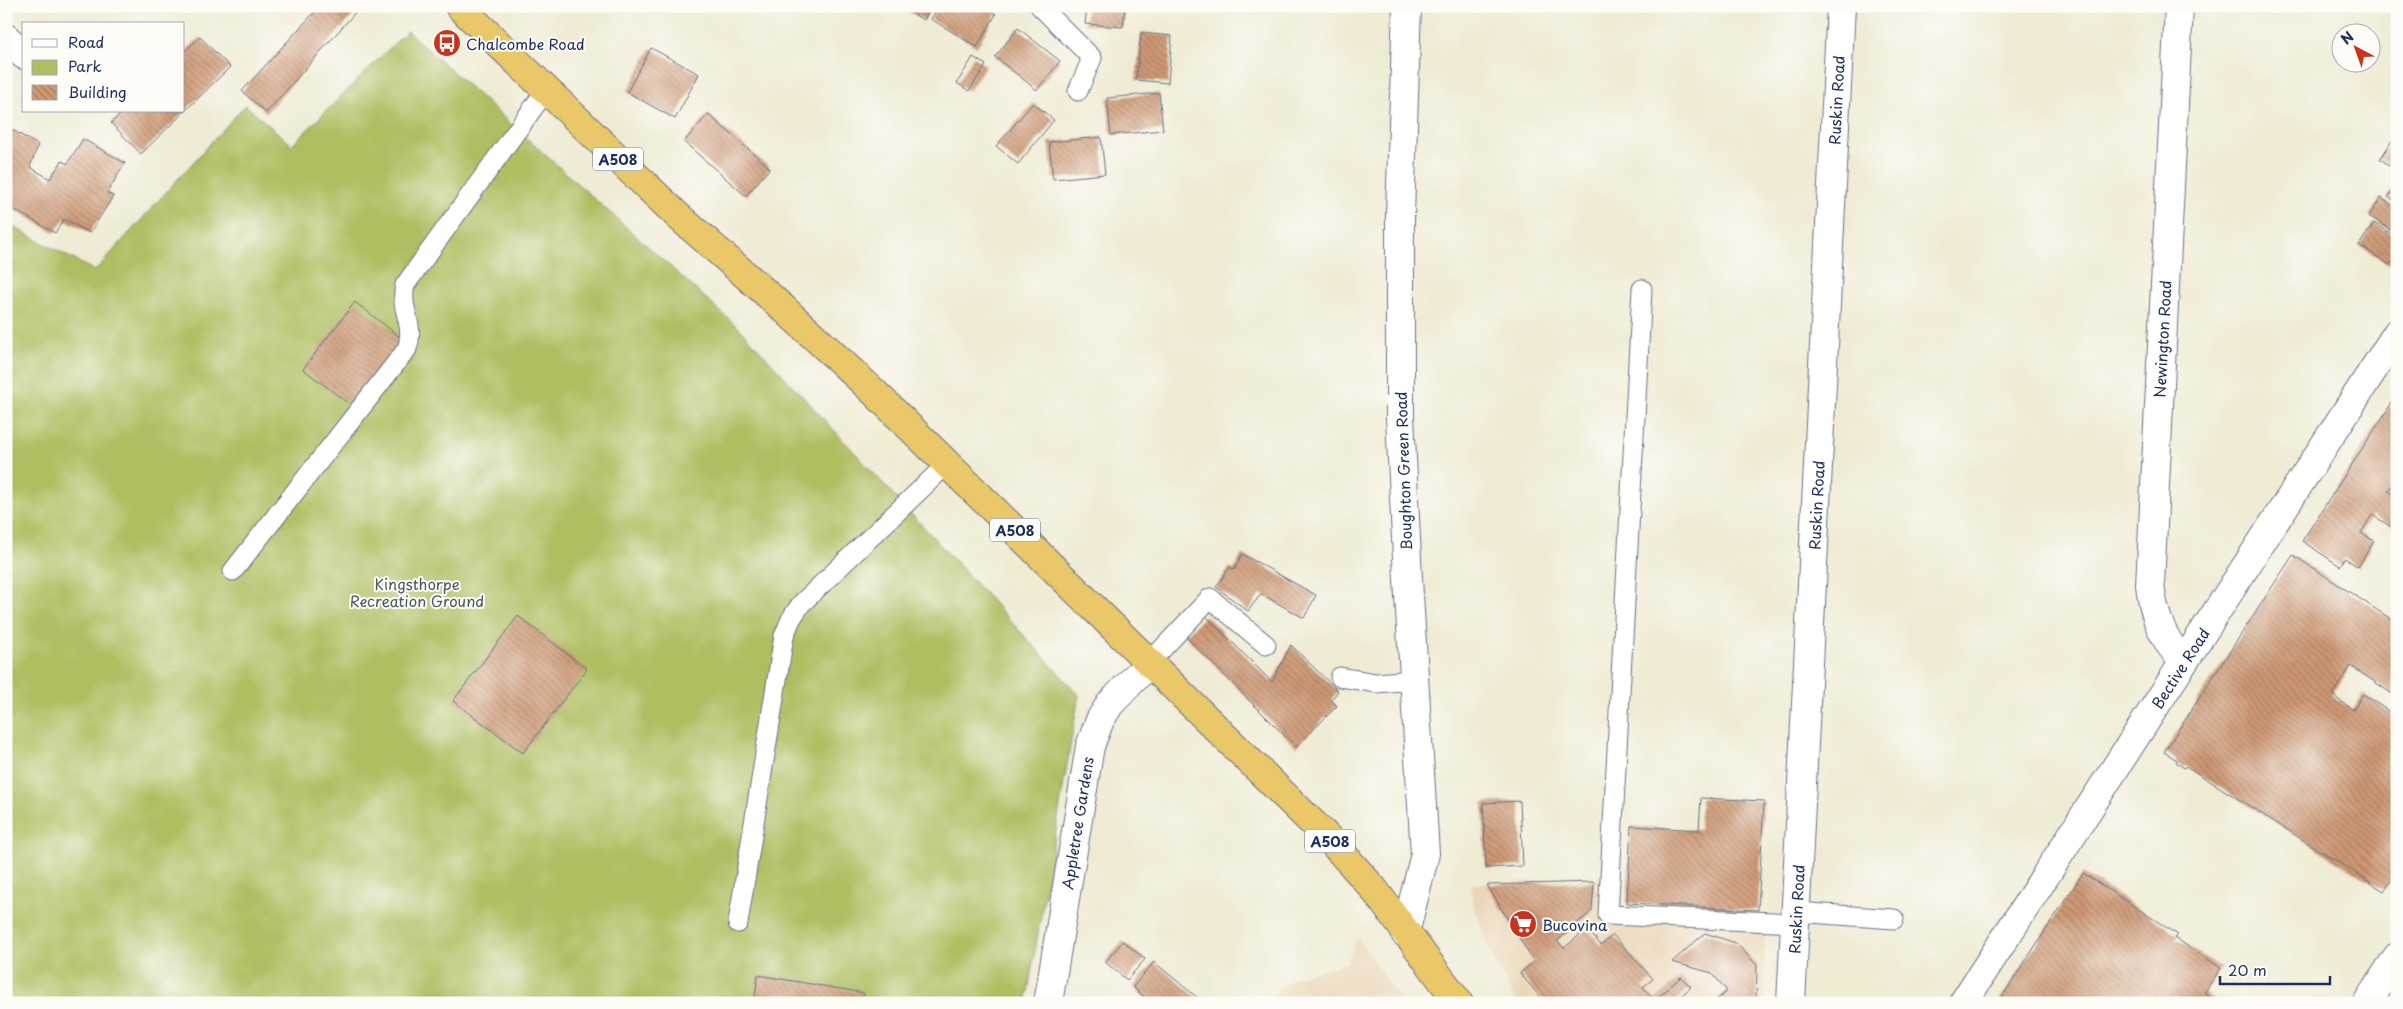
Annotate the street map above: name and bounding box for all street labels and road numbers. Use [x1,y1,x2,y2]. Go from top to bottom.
street label: Ruskin Road [1822,55,1850,145]
road number: A508 [593,148,643,170]
street label: Newington Road [2147,280,2177,398]
street label: Boughton Green Road [1389,391,1417,551]
street label: Ruskin Road [1802,460,1830,550]
road number: A508 [990,518,1040,542]
street label: Bective Road [2145,623,2215,713]
street label: Appletree Gardens [1055,755,1099,891]
road number: A508 [1305,829,1355,852]
street label: Ruskin Road [1782,864,1810,954]

